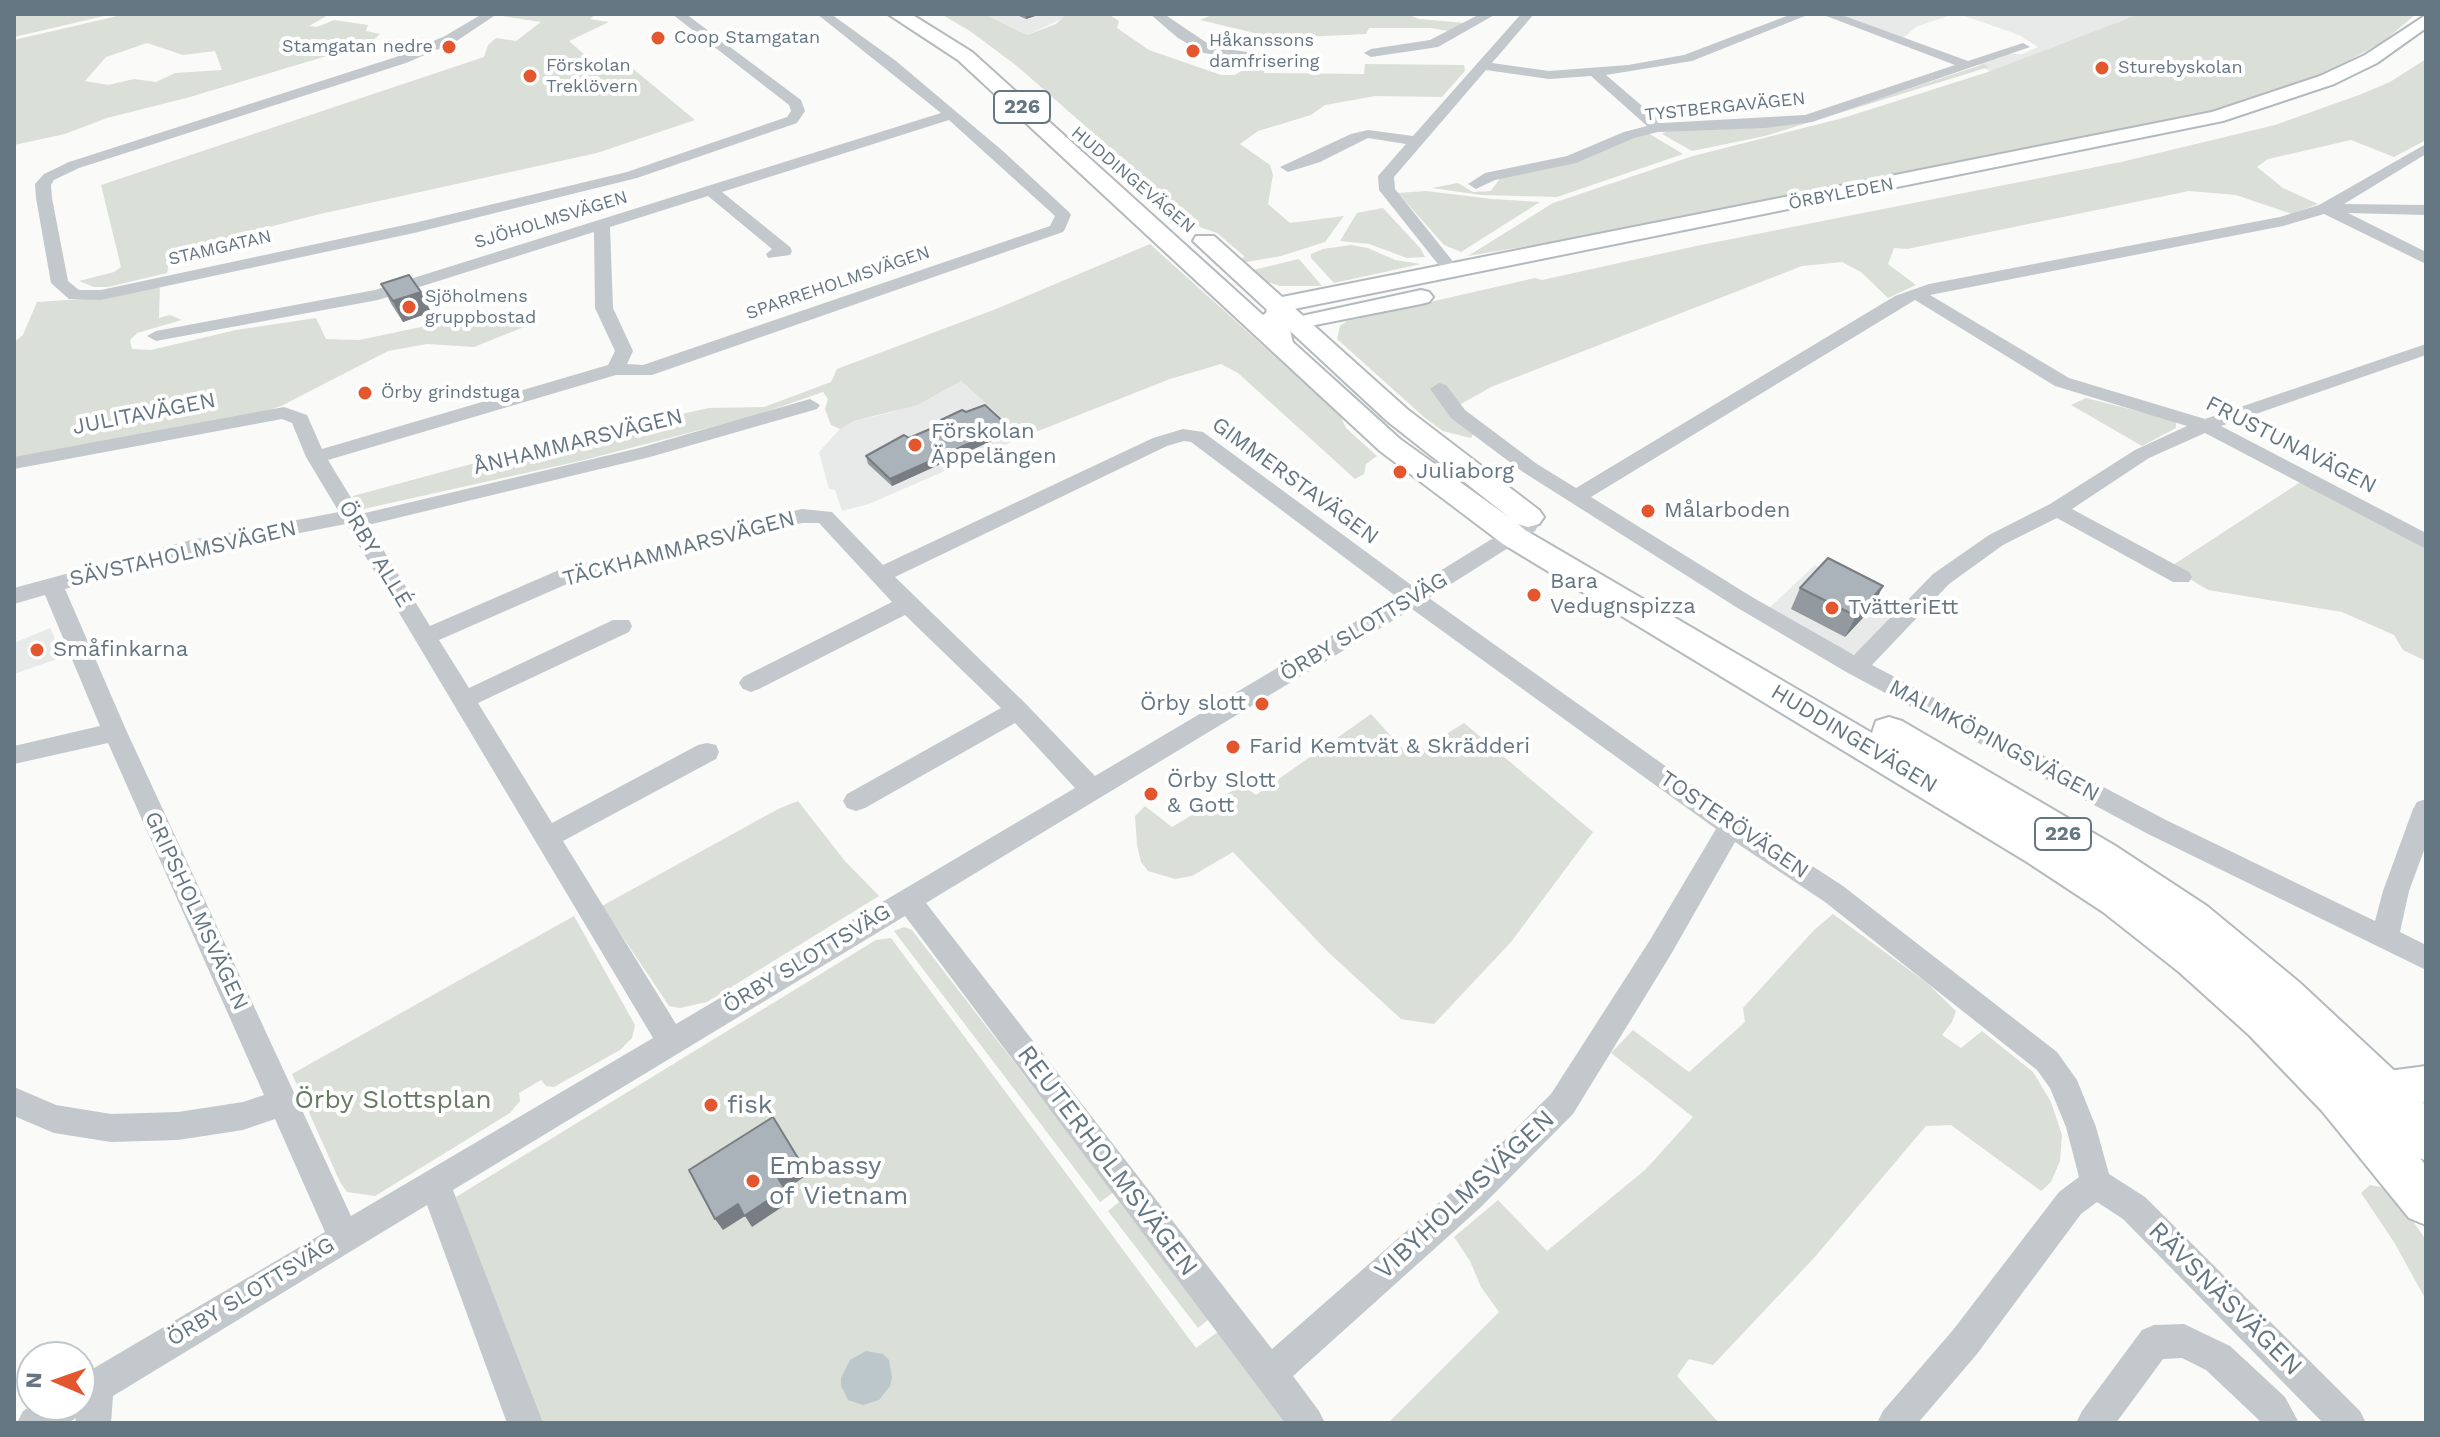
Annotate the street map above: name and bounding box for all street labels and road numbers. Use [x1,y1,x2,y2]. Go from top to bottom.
street label: TYSTBERGAVÄGEN [1644,88,1806,126]
road number: 226 [994,91,1050,123]
street label: HUDDINGEVÄGEN [1067,122,1199,238]
street label: ÖRBYLEDEN [1787,173,1895,215]
street label: SJÖHOLMSVÄGEN [472,186,630,254]
street label: STAMGATAN [166,226,274,270]
street label: SPARREHOLMSVÄGEN [743,241,933,325]
street label: JULITAVÄGEN [70,387,218,441]
street label: FRUSTUNAVÄGEN [2201,390,2381,500]
street label: ÅNHAMMARSVÄGEN [471,403,685,481]
street label: GIMMERSTAVÄGEN [1206,412,1384,550]
street label: ÖRBY ALLÉ [333,496,417,612]
street label: TÄCKHAMMARSVÄGEN [560,505,798,593]
street label: SÄVSTAHOLMSVÄGEN [67,515,299,593]
street label: ÖRBY SLOTTSVÄG [1276,567,1452,687]
street label: MALMKÖPINGSVÄGEN [1884,674,2104,808]
street label: HUDDINGEVÄGEN [1766,679,1942,799]
street label: TOSTERÖVÄGEN [1655,765,1813,885]
street label: GRIPSHOLMSVÄGEN [138,808,254,1014]
road number: 226 [2035,818,2091,850]
street label: ÖRBY SLOTTSVÄG [719,899,895,1019]
street label: REUTERHOLMSVÄGEN [1010,1039,1204,1283]
street label: VIBYHOLMSVÄGEN [1369,1104,1561,1286]
street label: RÄVSNÄSVÄGEN [2142,1216,2308,1382]
street label: ÖRBY SLOTTSVÄG [163,1232,339,1352]

